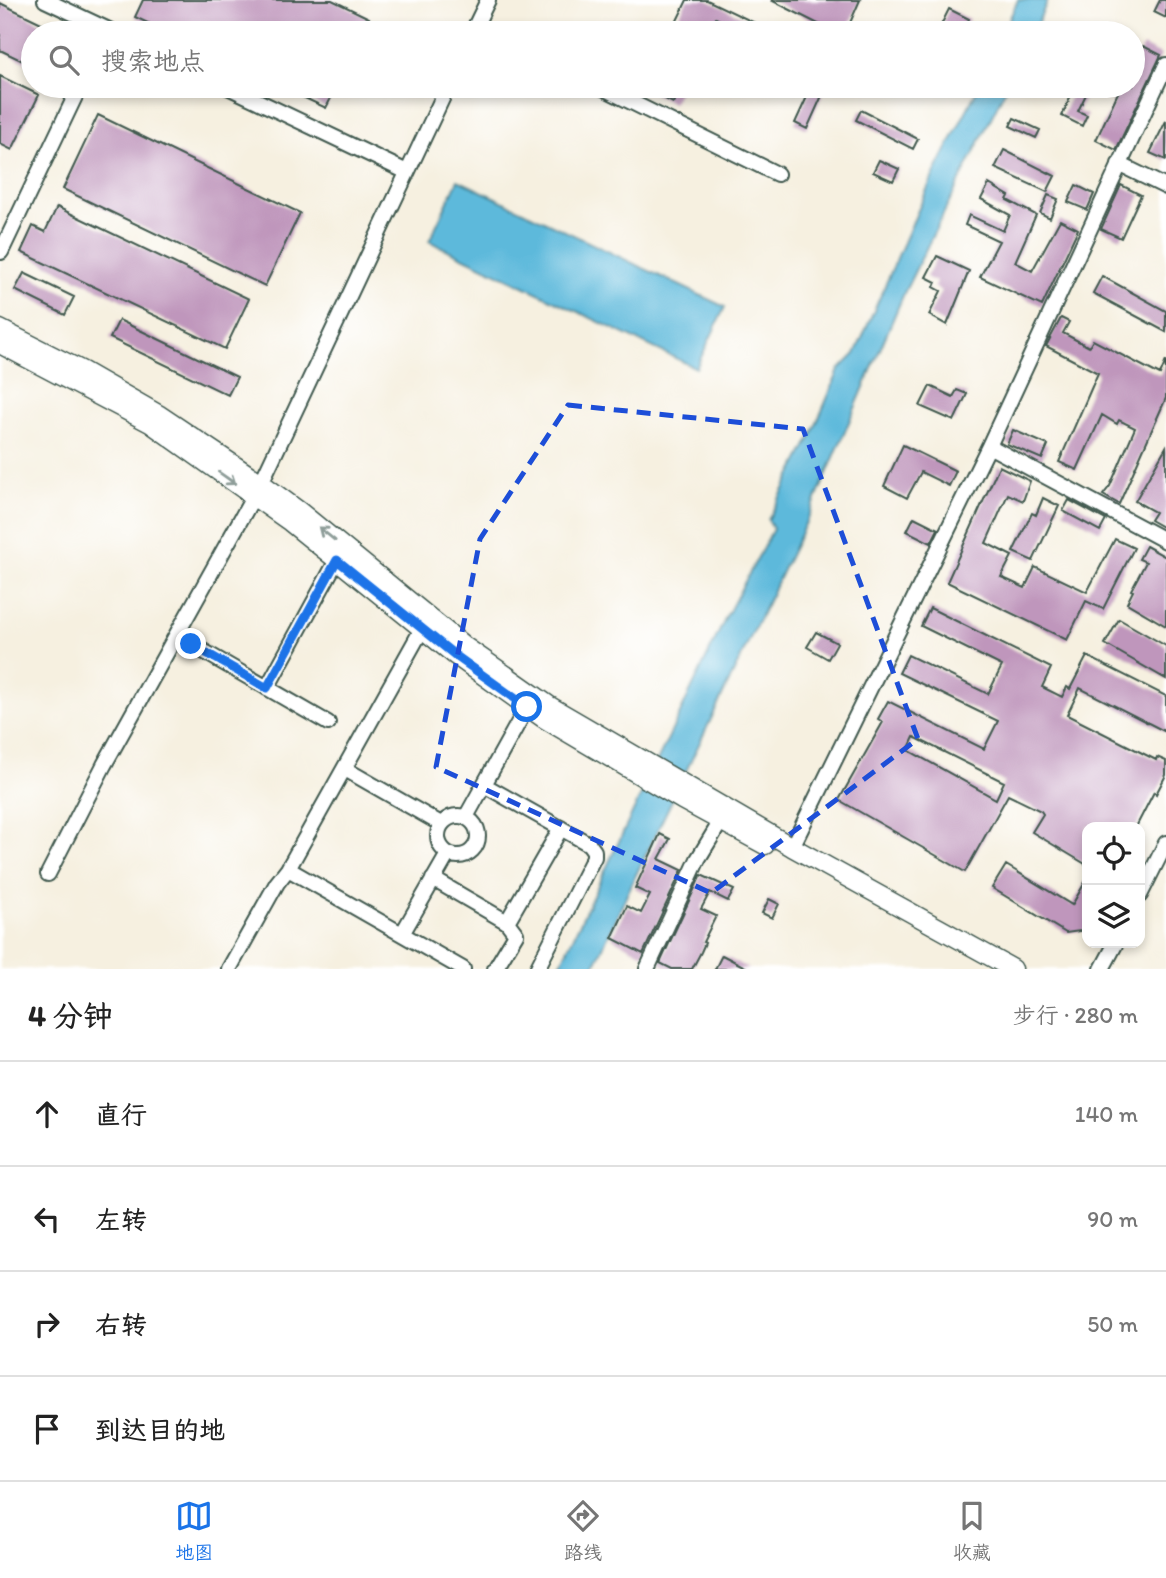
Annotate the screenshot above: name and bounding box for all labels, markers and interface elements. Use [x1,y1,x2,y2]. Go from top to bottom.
search box [21,21,1145,98]
icon: search [45,41,83,79]
text: 搜索地点 [101,45,205,77]
one-way arrow [217,471,236,485]
one-way arrow [318,526,336,542]
route end [175,628,206,659]
route start [511,691,542,722]
map controls [1082,822,1145,948]
button: locate [1082,822,1145,885]
button: layers [1082,885,1145,948]
text: 4 分钟 [28,997,113,1034]
text: 步行 · 280 m [1013,1001,1138,1029]
icon: ahead [28,1095,66,1133]
text: 直行 [95,1099,147,1131]
text: 140 m [1075,1100,1138,1128]
icon: left [28,1200,66,1238]
text: 左转 [95,1204,147,1236]
text: 90 m [1087,1205,1138,1233]
icon: right [28,1305,66,1343]
text: 右转 [95,1309,147,1341]
text: 50 m [1087,1310,1138,1338]
icon: arrive [28,1410,66,1448]
text: 到达目的地 [95,1414,225,1446]
tab: 地图 [175,1497,213,1564]
tab: 路线 [564,1497,602,1564]
tab: 收藏 [953,1497,991,1564]

